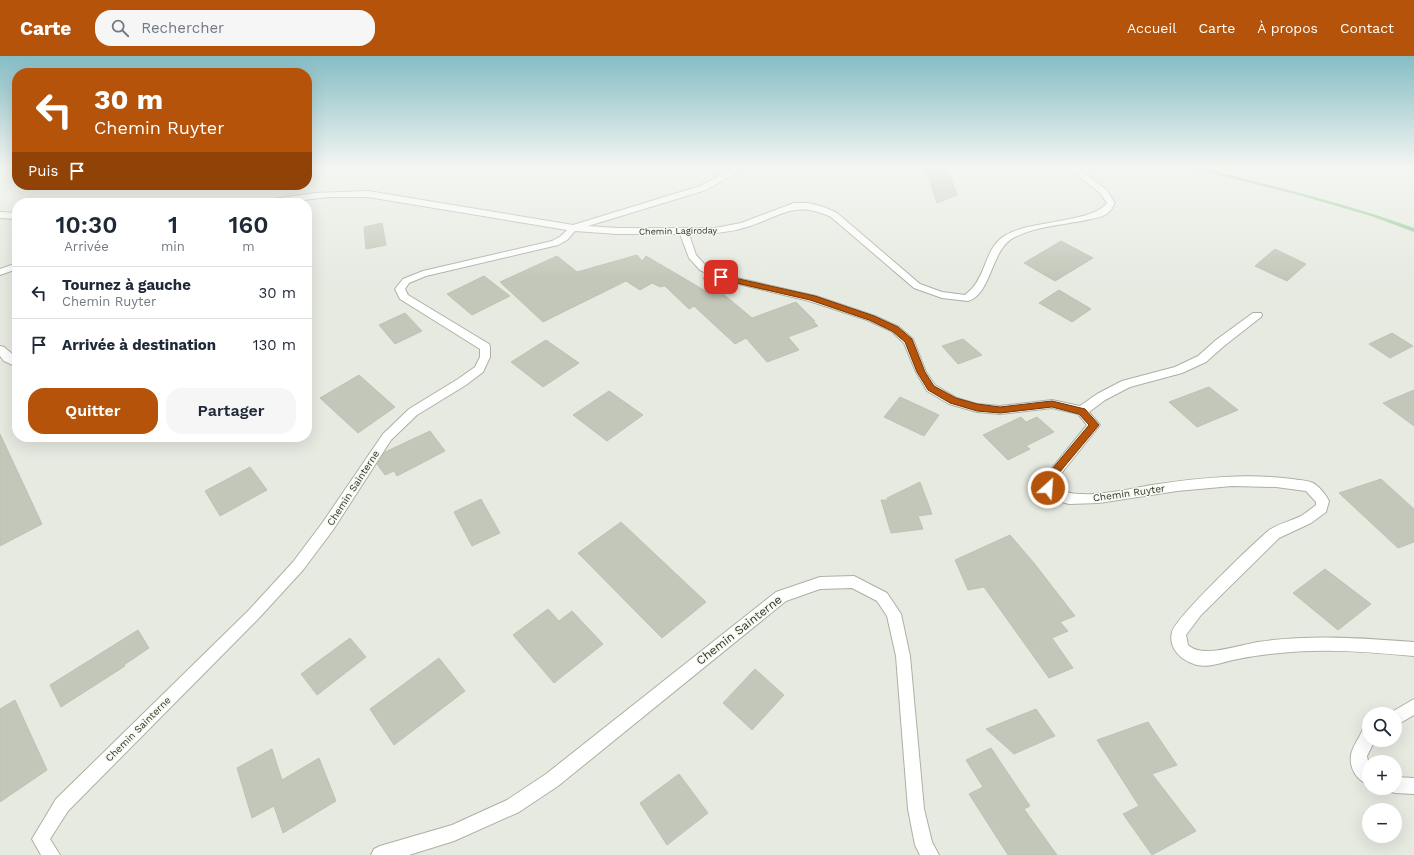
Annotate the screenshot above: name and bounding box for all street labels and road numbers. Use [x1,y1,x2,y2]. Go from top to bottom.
street label: Chemin Lagiroday [639,225,718,237]
street label: Chemin Sainterne [325,448,382,528]
street label: Chemin Ruyter [1092,483,1166,503]
street label: Chemin Sainterne [693,592,785,668]
street label: Chemin Sainterne [103,694,173,764]

